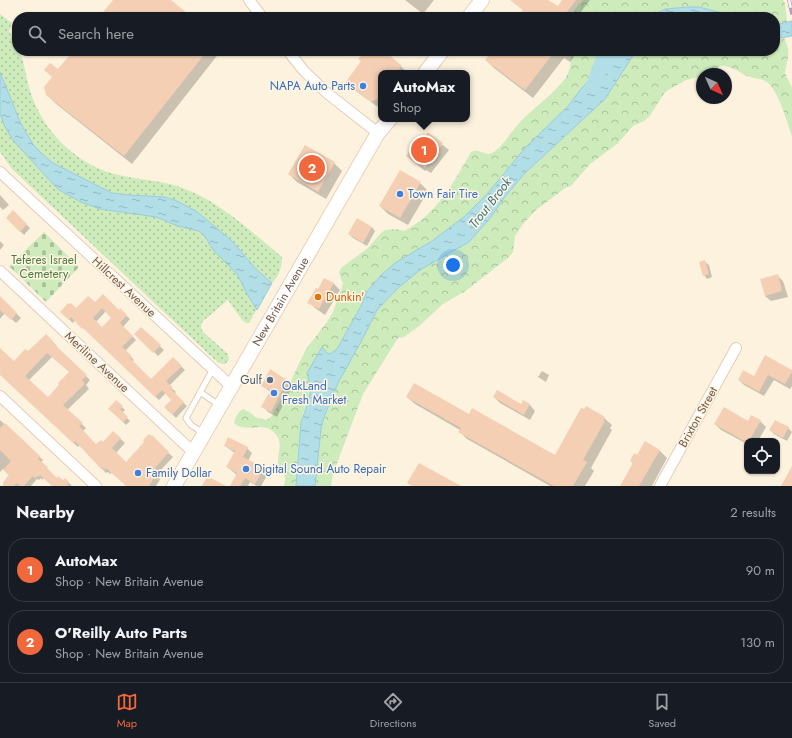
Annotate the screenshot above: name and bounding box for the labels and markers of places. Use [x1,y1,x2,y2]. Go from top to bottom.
place label: NAPA Auto Parts [270,77,355,95]
marker: NAPA Auto Parts [358,81,368,91]
pin: 1 [411,135,437,165]
pin: 2 [299,153,325,183]
place label: Town Fair Tire [408,185,478,203]
marker: Town Fair Tire [395,189,405,199]
place label: Dunkin' [326,288,365,306]
marker: Dunkin' [313,292,323,302]
place label: Gulf [240,371,263,389]
marker: Gulf [265,375,275,385]
place label: OakLand Fresh Market [282,377,347,409]
marker: OakLand Fresh Market [269,388,279,398]
place label: Digital Sound Auto Repair [254,460,387,478]
place label: Family Dollar [146,464,213,482]
marker: Digital Sound Auto Repair [241,464,251,474]
marker: Family Dollar [133,468,143,478]

